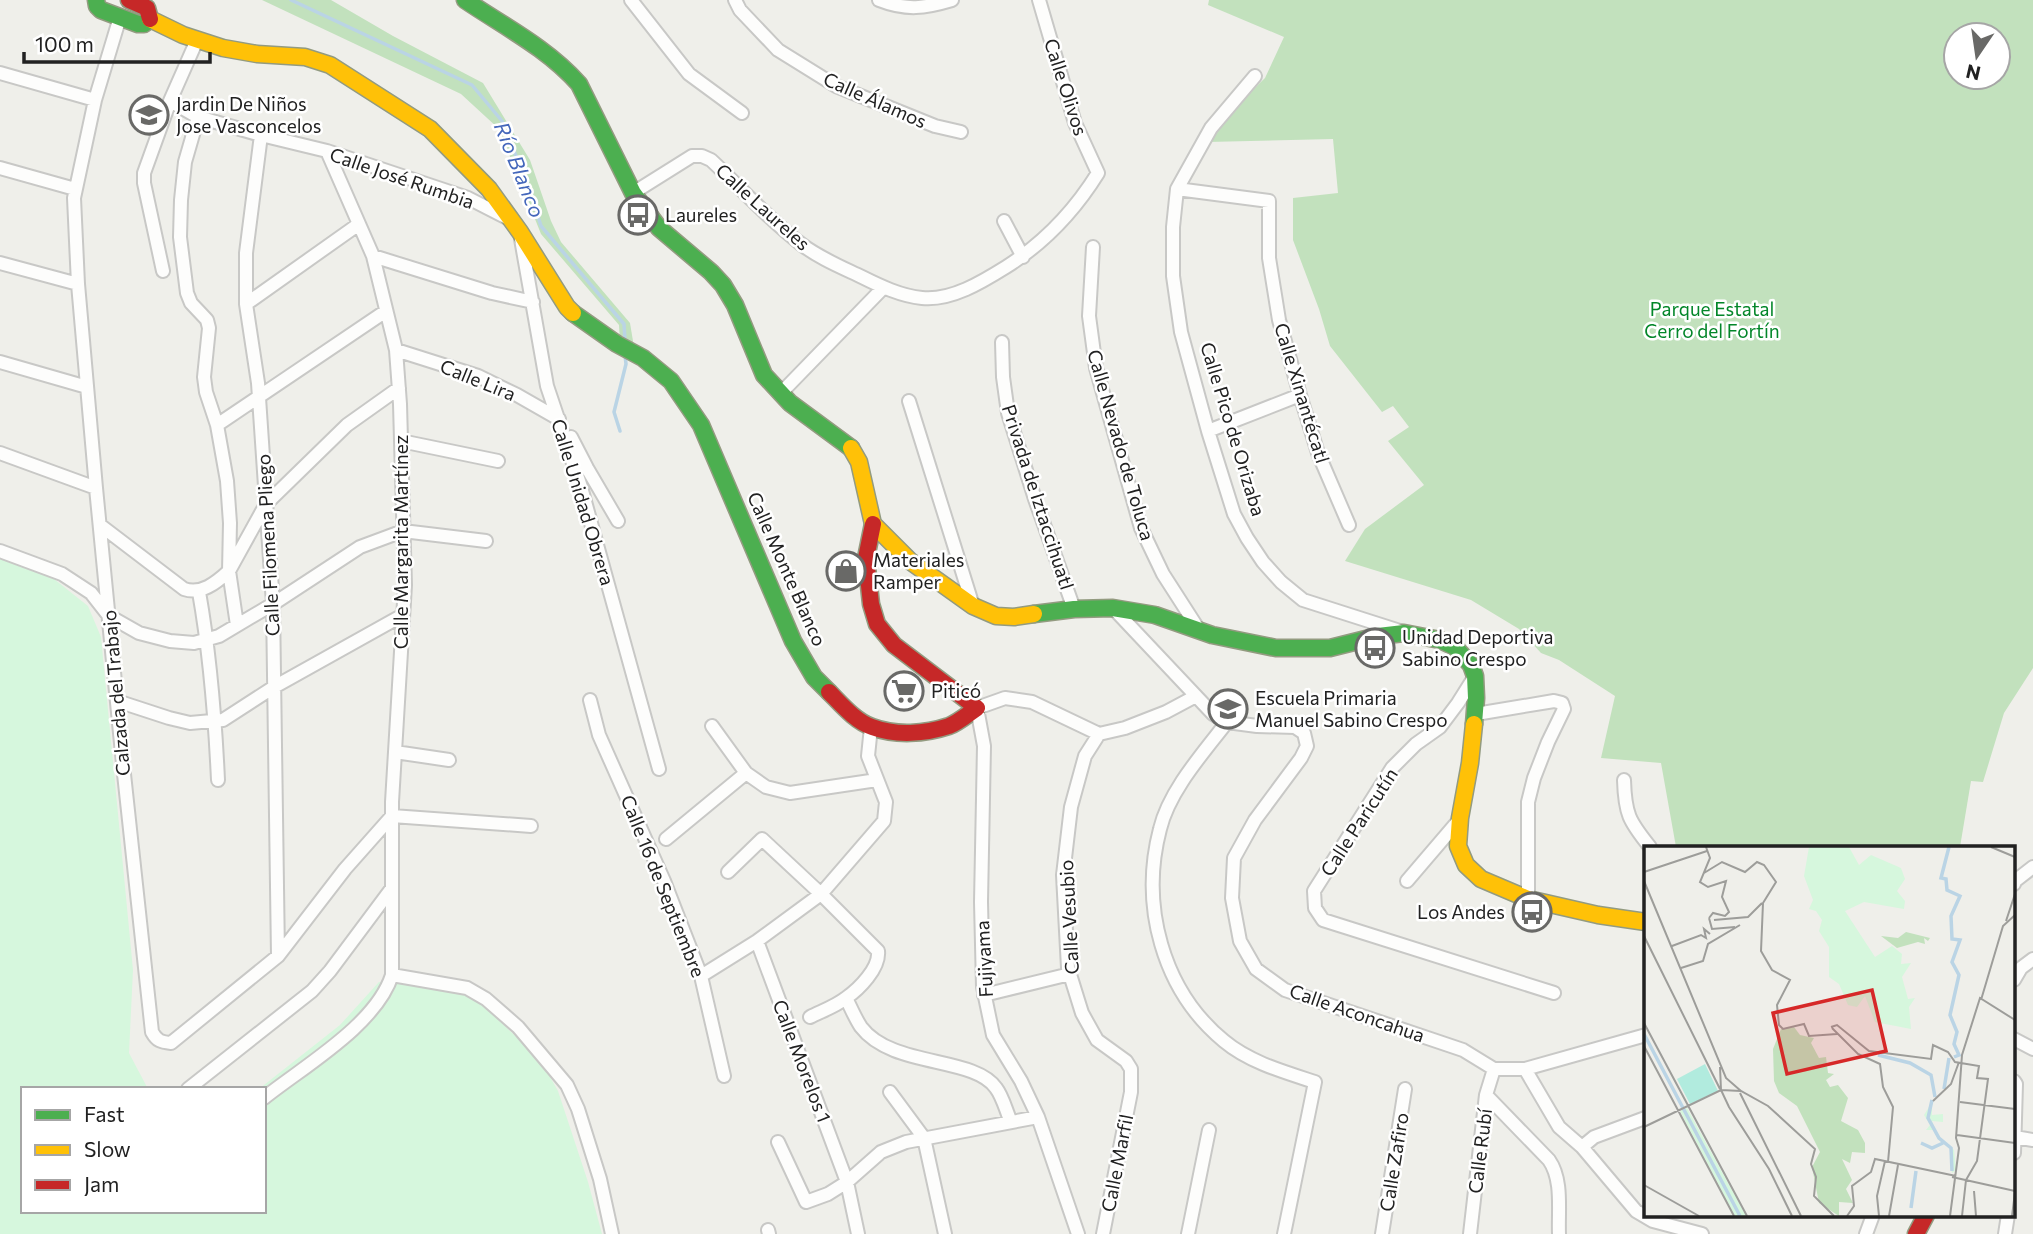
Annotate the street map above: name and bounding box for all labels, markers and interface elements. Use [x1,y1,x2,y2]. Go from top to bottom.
scale bar [24,21,210,65]
north arrow [1942,21,2012,91]
text: 100 m [35,31,94,56]
street label: Calle Olivos [1040,35,1093,138]
text: N [1964,60,1983,86]
street label: Calle Álamos [820,67,930,133]
place label: Jardin De Niños Jose Vasconcelos [176,92,321,137]
school or university icon: Jardin De Niños Jose Vasconcelos [128,94,170,136]
water label: Río Blanco [490,118,551,221]
street label: Calle José Rumbia [327,142,477,213]
street label: Calle Laureles [712,158,815,255]
bus stop icon: Laureles [617,194,659,236]
place label: Laureles [665,203,737,226]
park label: Parque Estatal Cerro del Fortín [1644,297,1780,342]
street label: Calle Xinantécatl [1270,320,1335,466]
street label: Calle Pico de Orizaba [1196,339,1271,519]
street label: Calle Nevado de Toluca [1083,347,1160,543]
street label: Calle Lira [437,354,519,405]
street label: Privada de Iztaccihuatl [998,401,1079,592]
street label: Calle Unidad Obrera [547,416,620,588]
street label: Calle Margarita Martínez [389,435,412,649]
street label: Calle Filomena Pliego [251,453,284,637]
street label: Calle Monte Blanco [743,488,832,650]
place label: Materiales Ramper [873,548,965,593]
shop icon: Materiales Ramper [825,550,867,592]
street label: Calzada del Trabajo [97,609,134,777]
place label: Unidad Deportiva Sabino Crespo [1402,625,1554,670]
bus stop icon: Unidad Deportiva Sabino Crespo [1354,627,1396,669]
supermarket icon: Piticó [883,670,925,712]
place label: Piticó [931,679,981,702]
place label: Escuela Primaria Manuel Sabino Crespo [1255,686,1448,731]
school or university icon: Escuela Primaria Manuel Sabino Crespo [1207,688,1249,730]
street label: Calle Paricutín [1315,763,1402,880]
street label: Calle 16 de Septiembre [616,791,711,980]
inset map [1644,846,2016,1216]
street label: Calle Vesubio [1054,859,1083,975]
bus stop icon: Los Andes [1511,891,1553,933]
place label: Los Andes [1417,900,1505,923]
street label: Fujiyama [970,920,997,998]
street label: Calle Aconcahua [1287,979,1428,1046]
street label: Calle Morelos 1 [769,996,836,1125]
legend [21,1087,266,1213]
text: Fast [84,1101,125,1126]
street label: Calle Rubí [1463,1106,1496,1195]
street label: Calle Zafiro [1374,1111,1413,1213]
street label: Calle Marfil [1096,1112,1137,1214]
text: Slow [84,1136,131,1161]
text: Jam [84,1171,119,1196]

